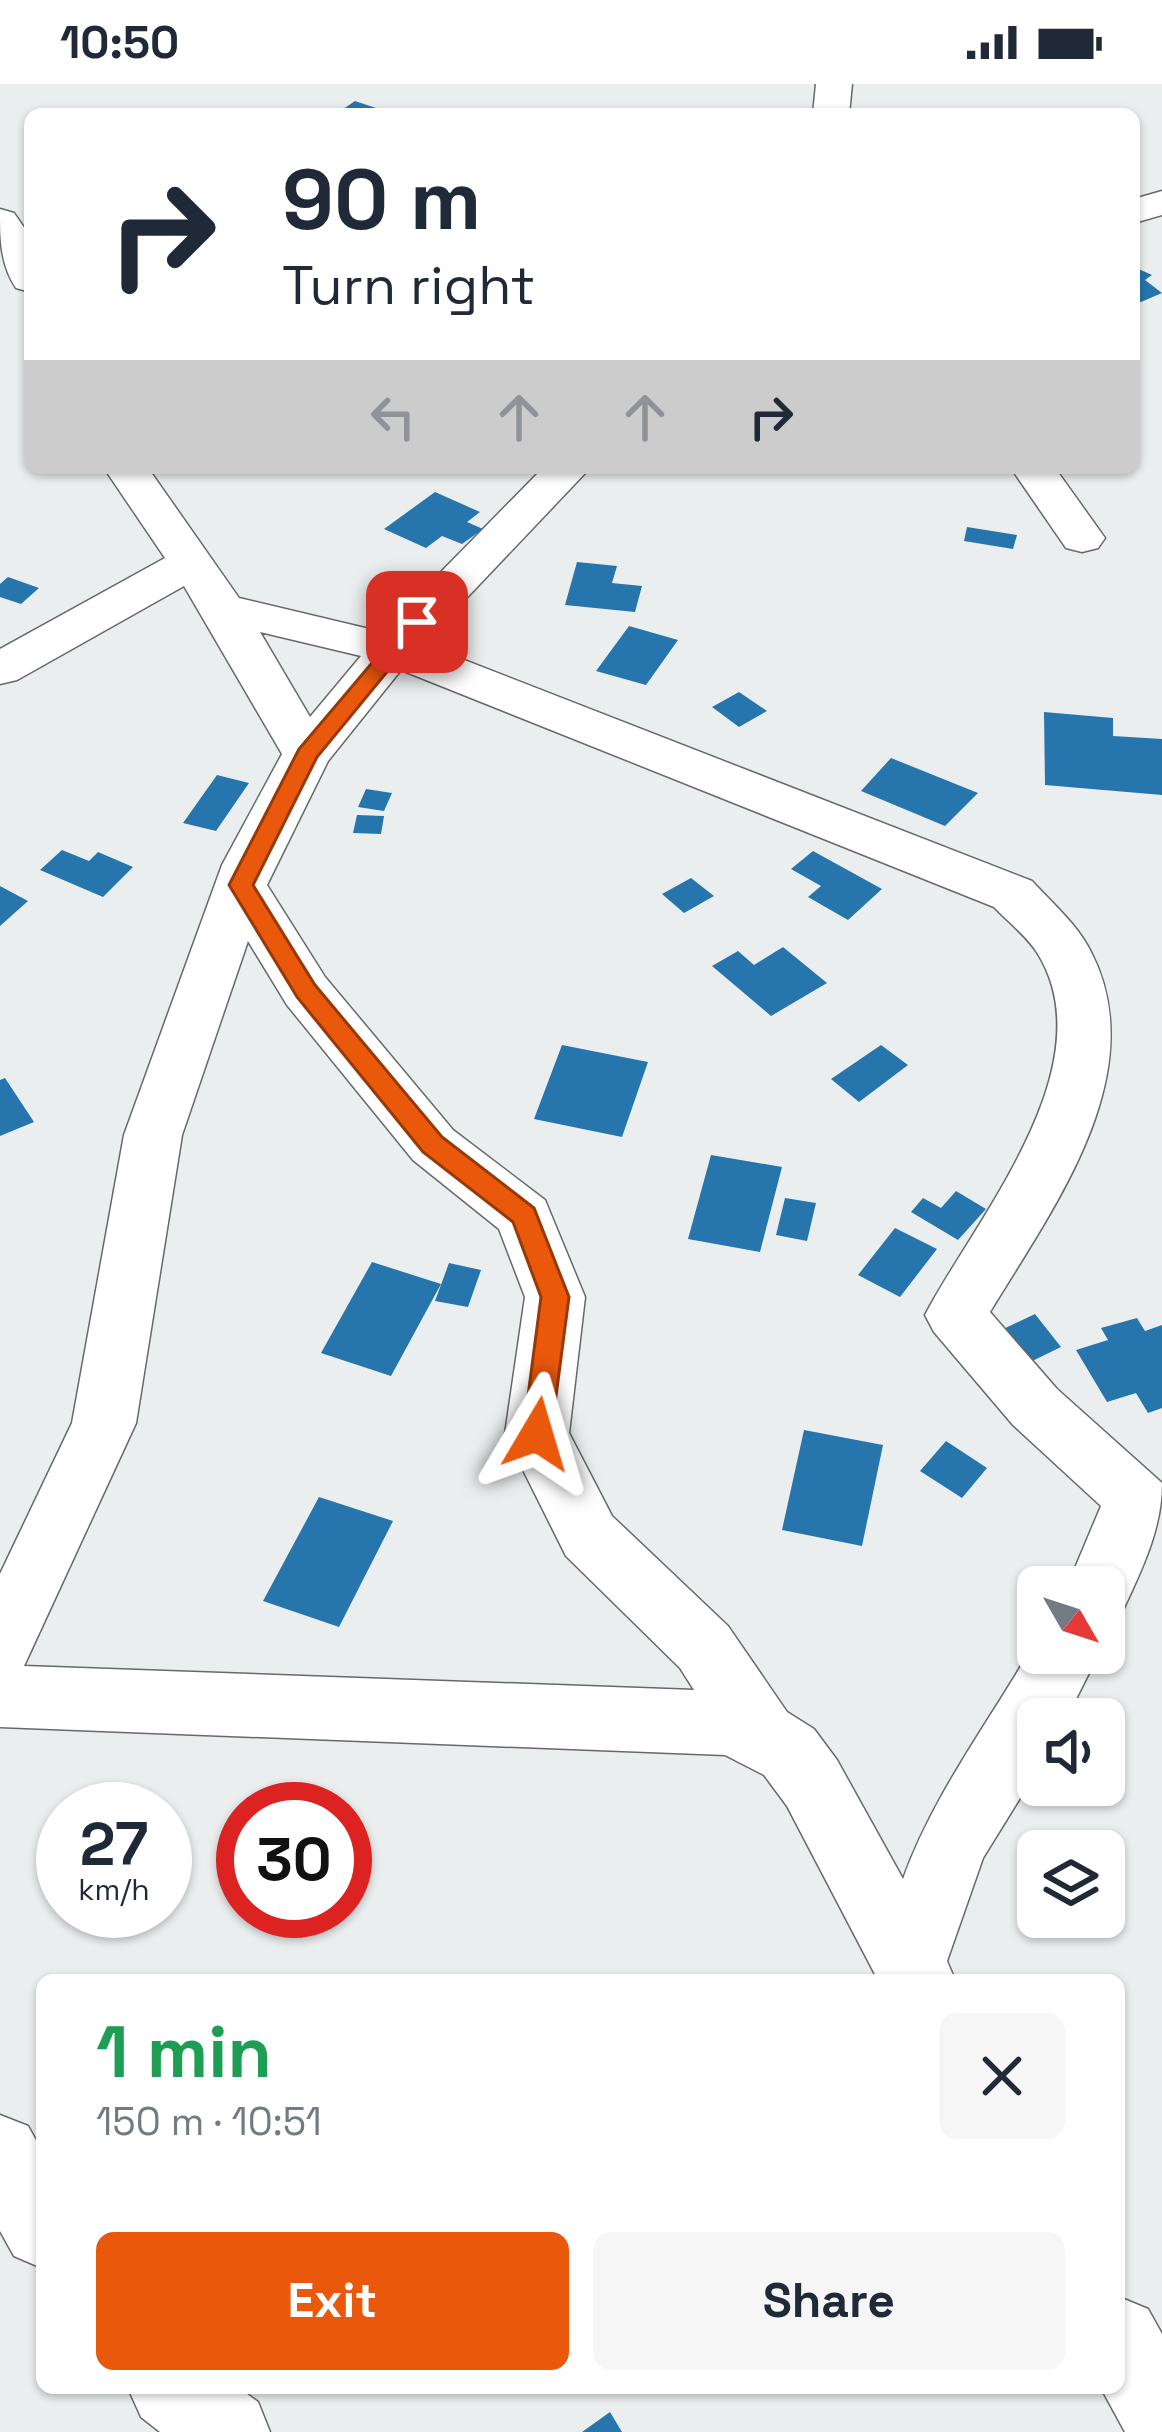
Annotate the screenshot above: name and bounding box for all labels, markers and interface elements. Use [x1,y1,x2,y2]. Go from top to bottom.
text: 10:50 [60,14,179,71]
text: 90 m [282,146,481,254]
icon: right [84,156,240,312]
text: Turn right [282,251,535,320]
icon: left [360,384,426,450]
icon: ahead [486,384,552,450]
icon: ahead [612,384,678,450]
icon: right [738,384,804,450]
pin [366,571,468,673]
icon: arrive [384,589,450,655]
position arrow [474,1371,600,1497]
north arrow [1017,1566,1125,1674]
map controls [1017,1566,1125,1938]
button: sound [1017,1698,1125,1806]
speed limit sign: 30 [216,1782,372,1938]
text: 27 [80,1806,148,1883]
button: layers [1017,1830,1125,1938]
text: km/h [78,1870,150,1909]
text: 1 min [96,2006,272,2098]
button: close [939,2013,1065,2139]
text: 150 m · 10:51 [96,2097,322,2146]
button: Exit [96,2232,569,2370]
button: Share [593,2232,1065,2370]

